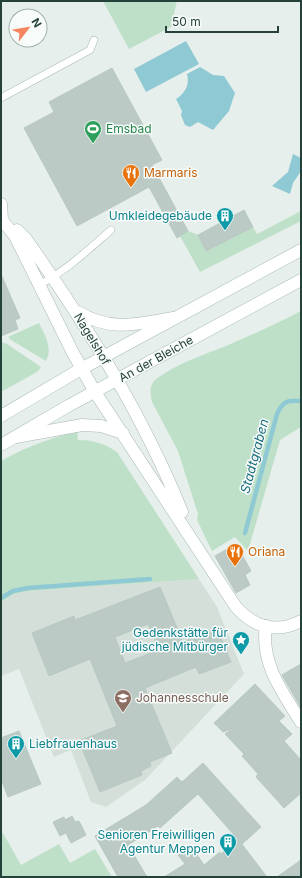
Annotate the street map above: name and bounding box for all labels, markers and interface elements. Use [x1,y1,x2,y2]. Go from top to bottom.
north arrow [8,8,48,48]
scale bar [166,8,278,34]
text: 50 m [172,14,201,29]
text: N [28,16,45,30]
sports icon: Emsbad [83,119,103,144]
place label: Emsbad [106,121,152,136]
restaurant icon: Marmaris [121,163,141,188]
place label: Marmaris [144,165,197,180]
building icon: Umkleidegebäude [215,206,235,231]
place label: Umkleidegebäude [109,208,212,223]
street label: Nagelshof [71,310,114,368]
street label: An der Bleiche [116,332,196,385]
water label: Stadtgraben [236,417,272,495]
restaurant icon: Oriana [225,542,245,567]
place label: Oriana [248,544,285,559]
place label: Gedenkstätte für jüdische Mitbürger [121,625,228,654]
place icon: Gedenkstätte für jüdische Mitbürger [231,630,251,655]
school or university icon: Johannesschule [113,688,133,713]
place label: Johannesschule [136,690,229,705]
building icon: Liebfrauenhaus [6,734,26,759]
place label: Liebfrauenhaus [29,736,117,751]
place label: Senioren Freiwilligen Agentur Meppen [97,827,215,856]
building icon: Senioren Freiwilligen Agentur Meppen [218,832,238,857]

